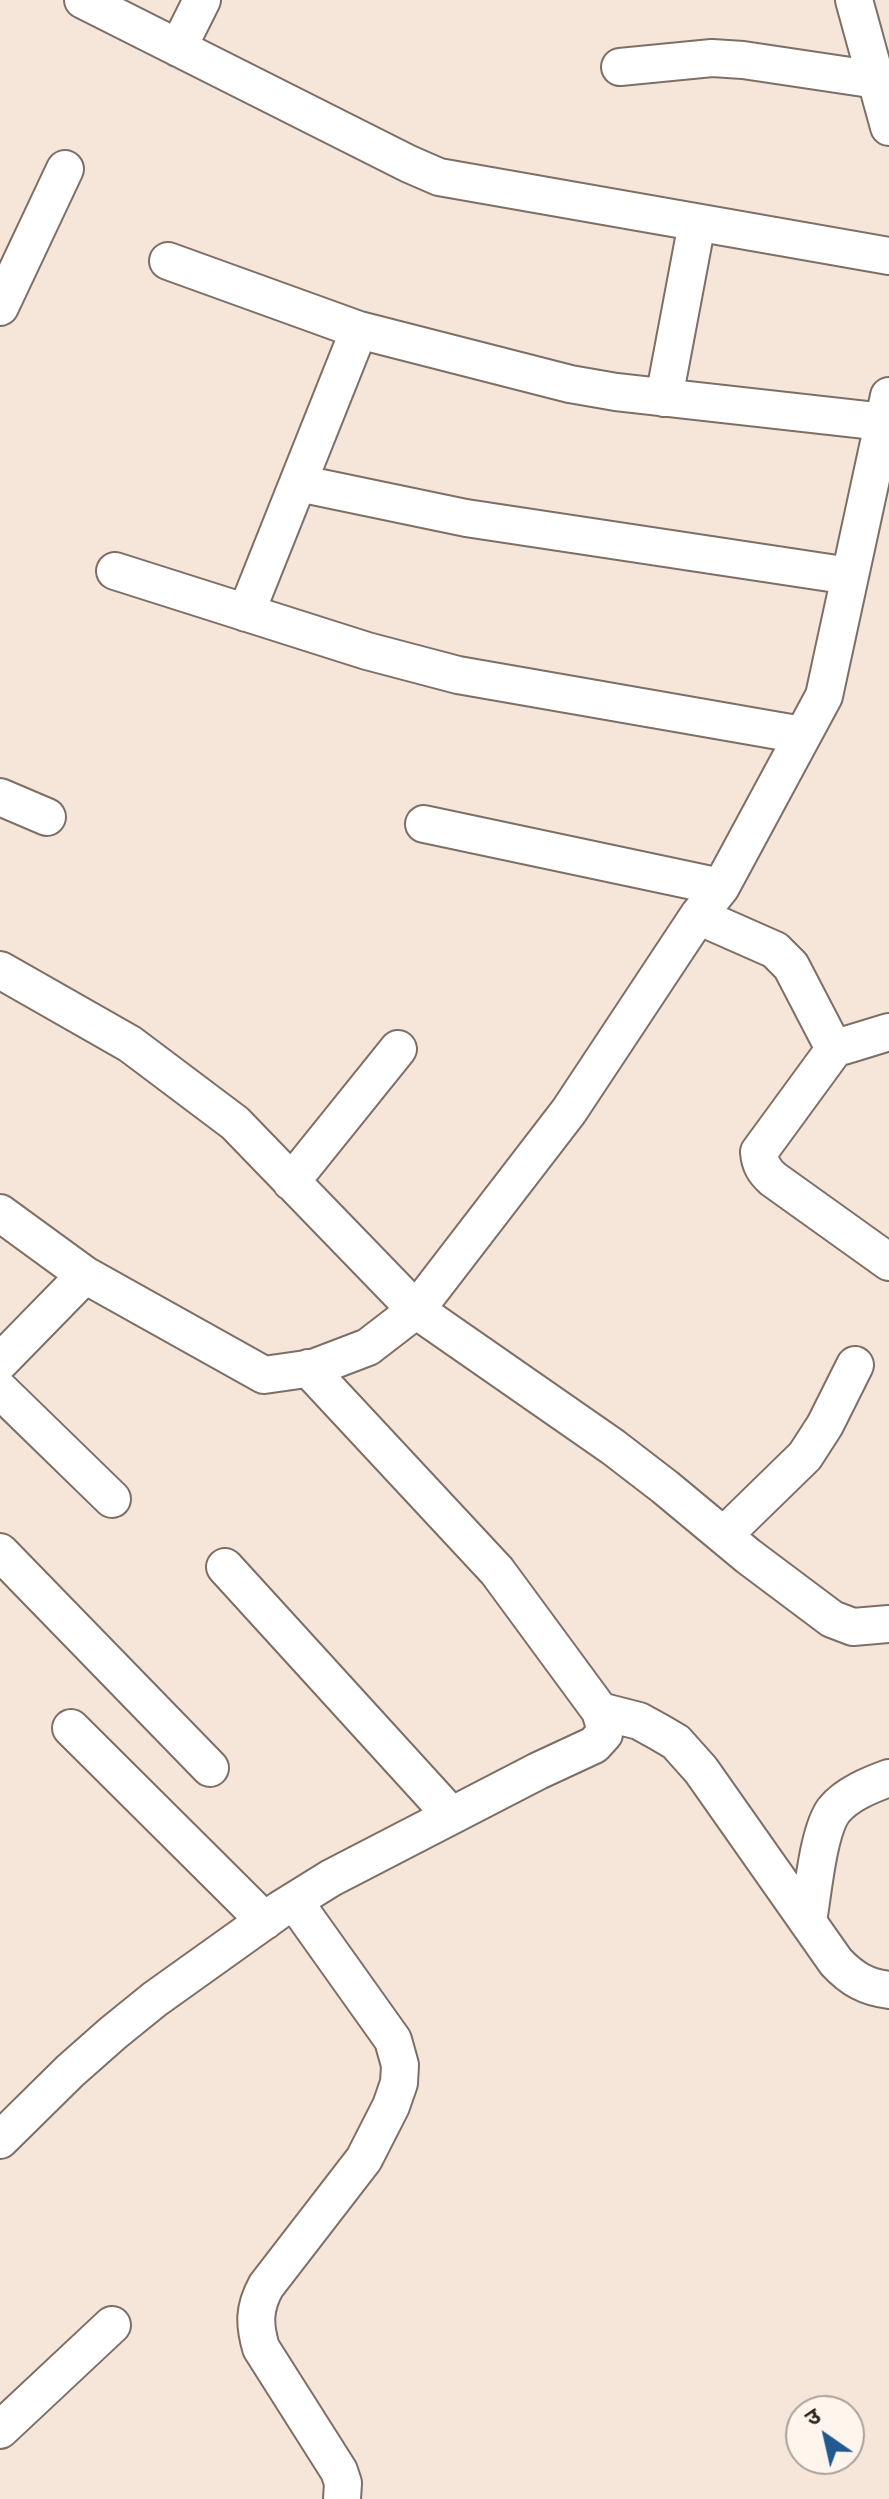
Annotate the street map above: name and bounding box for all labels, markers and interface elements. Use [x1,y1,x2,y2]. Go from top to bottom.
north arrow [785,2395,865,2475]
text: उ [800,2402,825,2431]

